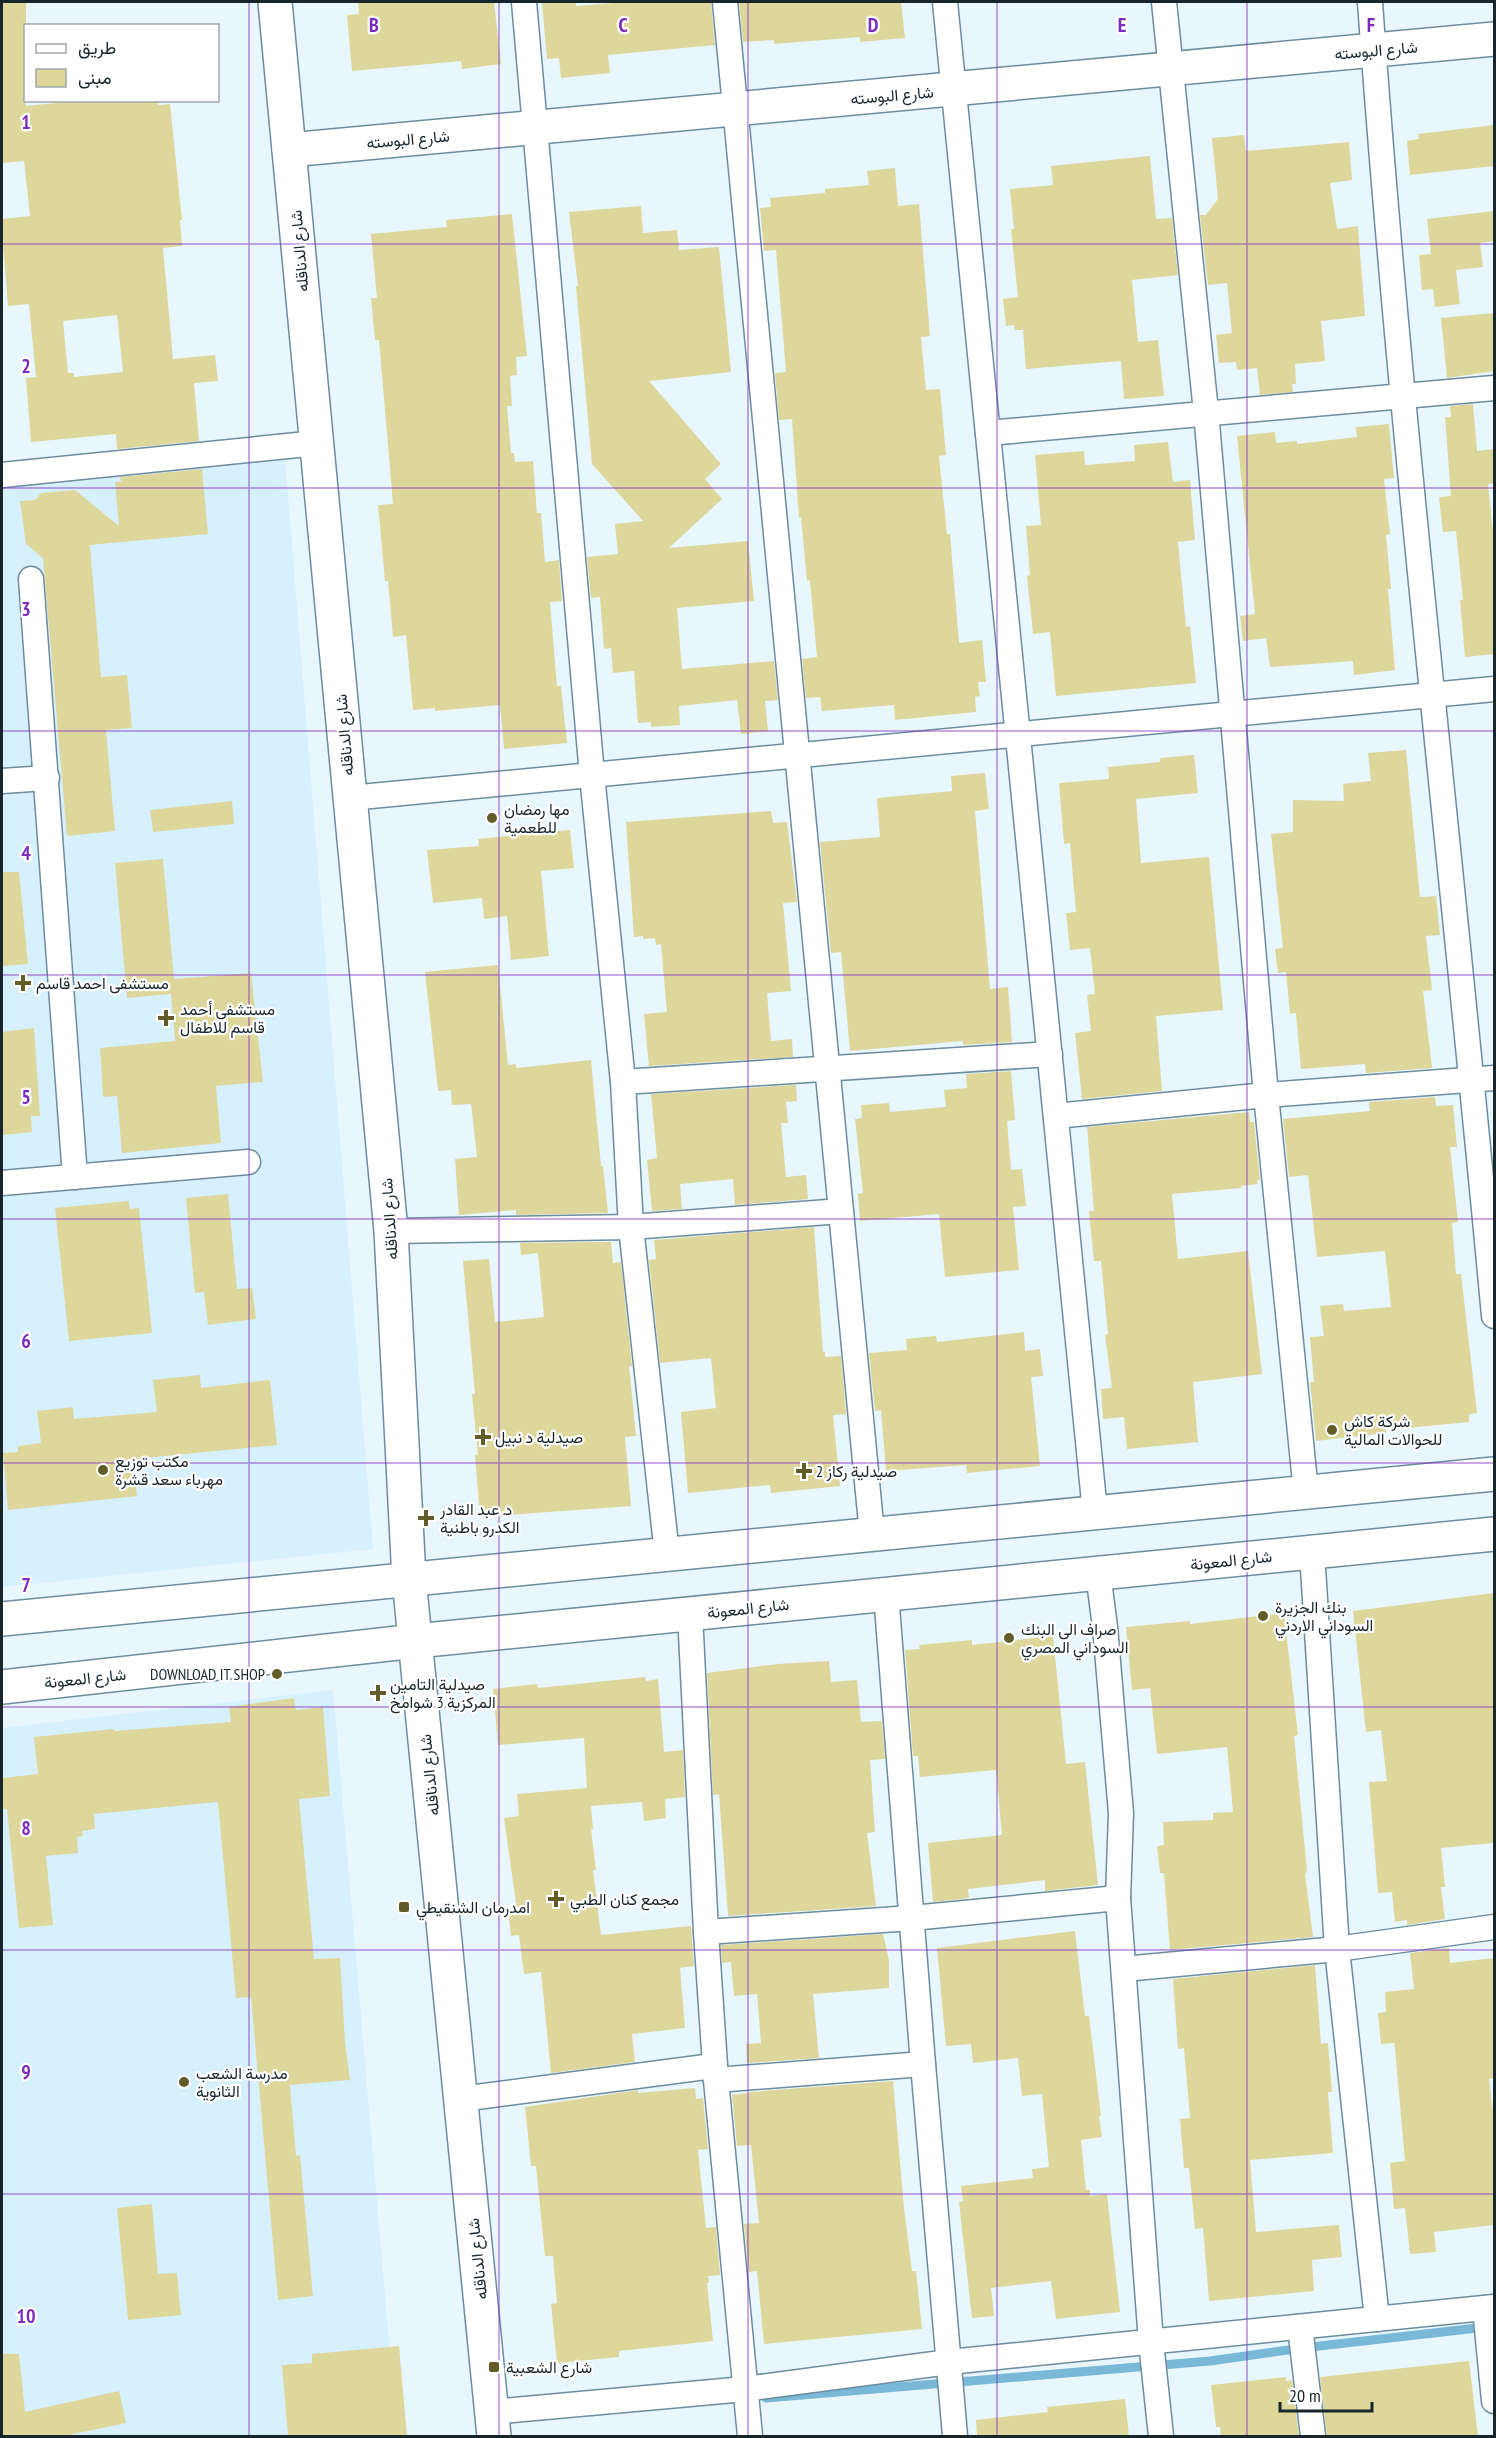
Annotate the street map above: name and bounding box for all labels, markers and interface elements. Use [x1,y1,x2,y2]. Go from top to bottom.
text: B [369,12,379,38]
text: C [618,12,628,38]
text: D [868,12,879,38]
text: E [1118,12,1126,38]
text: F [1367,12,1375,38]
legend [24,24,219,102]
text: طريق [78,36,116,59]
street label: شارع البوسته [1333,36,1419,66]
text: مبنى [78,66,112,89]
street label: شارع البوسته [849,81,935,111]
text: 1 [21,109,31,135]
street label: شارع البوسته [365,125,451,155]
street label: شارع الدناقله [285,209,315,293]
text: 2 [21,353,31,379]
text: 3 [21,596,31,622]
street label: شارع الدناقله [330,693,360,777]
place label: مها رمضان للطعمية [504,799,570,837]
marker: مها رمضان للطعمية [485,811,499,825]
text: 4 [21,840,31,866]
place label: مستشفى احمد قاسم [36,973,169,994]
marker: مستشفى احمد قاسم [14,974,32,992]
place label: مستشفى أحمد قاسم للاطفال [180,999,275,1038]
marker: مستشفى أحمد قاسم للاطفال [157,1009,175,1027]
text: 5 [21,1084,31,1110]
street label: شارع الدناقله [376,1177,404,1261]
text: 6 [21,1328,31,1354]
place label: شركة كاش للحوالات المالية [1344,1411,1442,1450]
marker: شركة كاش للحوالات المالية [1325,1423,1339,1437]
place label: صيدلية د نبيل [495,1427,583,1448]
marker: صيدلية د نبيل [476,1430,490,1444]
place label: مكتب توزيع مهرباء سعد قشرة [115,1451,223,1490]
place label: صيدلية ركاز 2 [816,1461,897,1482]
marker: مكتب توزيع مهرباء سعد قشرة [96,1463,110,1477]
marker: صيدلية ركاز 2 [797,1464,811,1478]
place label: د. عبد القادر الكدرو باطنية [439,1499,520,1538]
marker: د. عبد القادر الكدرو باطنية [417,1509,435,1527]
street label: شارع المعونة [1189,1546,1273,1576]
text: 7 [21,1572,31,1598]
street label: شارع المعونة [706,1594,790,1624]
place label: بنك الجزيرة السوداني الاردني [1275,1597,1373,1639]
marker: بنك الجزيرة السوداني الاردني [1256,1609,1270,1623]
place label: صراف الي البنك السوداني المصري [1021,1619,1128,1661]
marker: صراف الي البنك السوداني المصري [1002,1631,1016,1645]
street label: شارع المعونة [43,1664,127,1694]
place label: DOWNLOAD IT SHOP [150,1664,265,1684]
marker: DOWNLOAD IT SHOP [270,1667,284,1681]
place label: صيدلية التامين المركزية 3 شوامخ [390,1674,496,1714]
marker: صيدلية التامين المركزية 3 شوامخ [371,1686,385,1700]
street label: شارع الدناقله [415,1733,445,1817]
text: 8 [21,1815,31,1841]
place label: مجمع كنان الطبي [570,1889,679,1913]
marker: مجمع كنان الطبي [547,1890,565,1908]
place label: امدرمان الشنقيطي [416,1897,530,1921]
marker: امدرمان الشنقيطي [397,1900,411,1914]
text: 9 [21,2059,31,2085]
place label: مدرسة الشعب الثانوية [196,2063,287,2102]
marker: مدرسة الشعب الثانوية [177,2075,191,2089]
street label: شارع الدناقله [463,2217,493,2301]
text: 10 [16,2303,36,2329]
place label: شارع الشعبية [506,2357,592,2379]
marker: شارع الشعبية [487,2360,501,2374]
scale bar [1280,2375,1372,2413]
text: 20 m [1289,2384,1321,2407]

